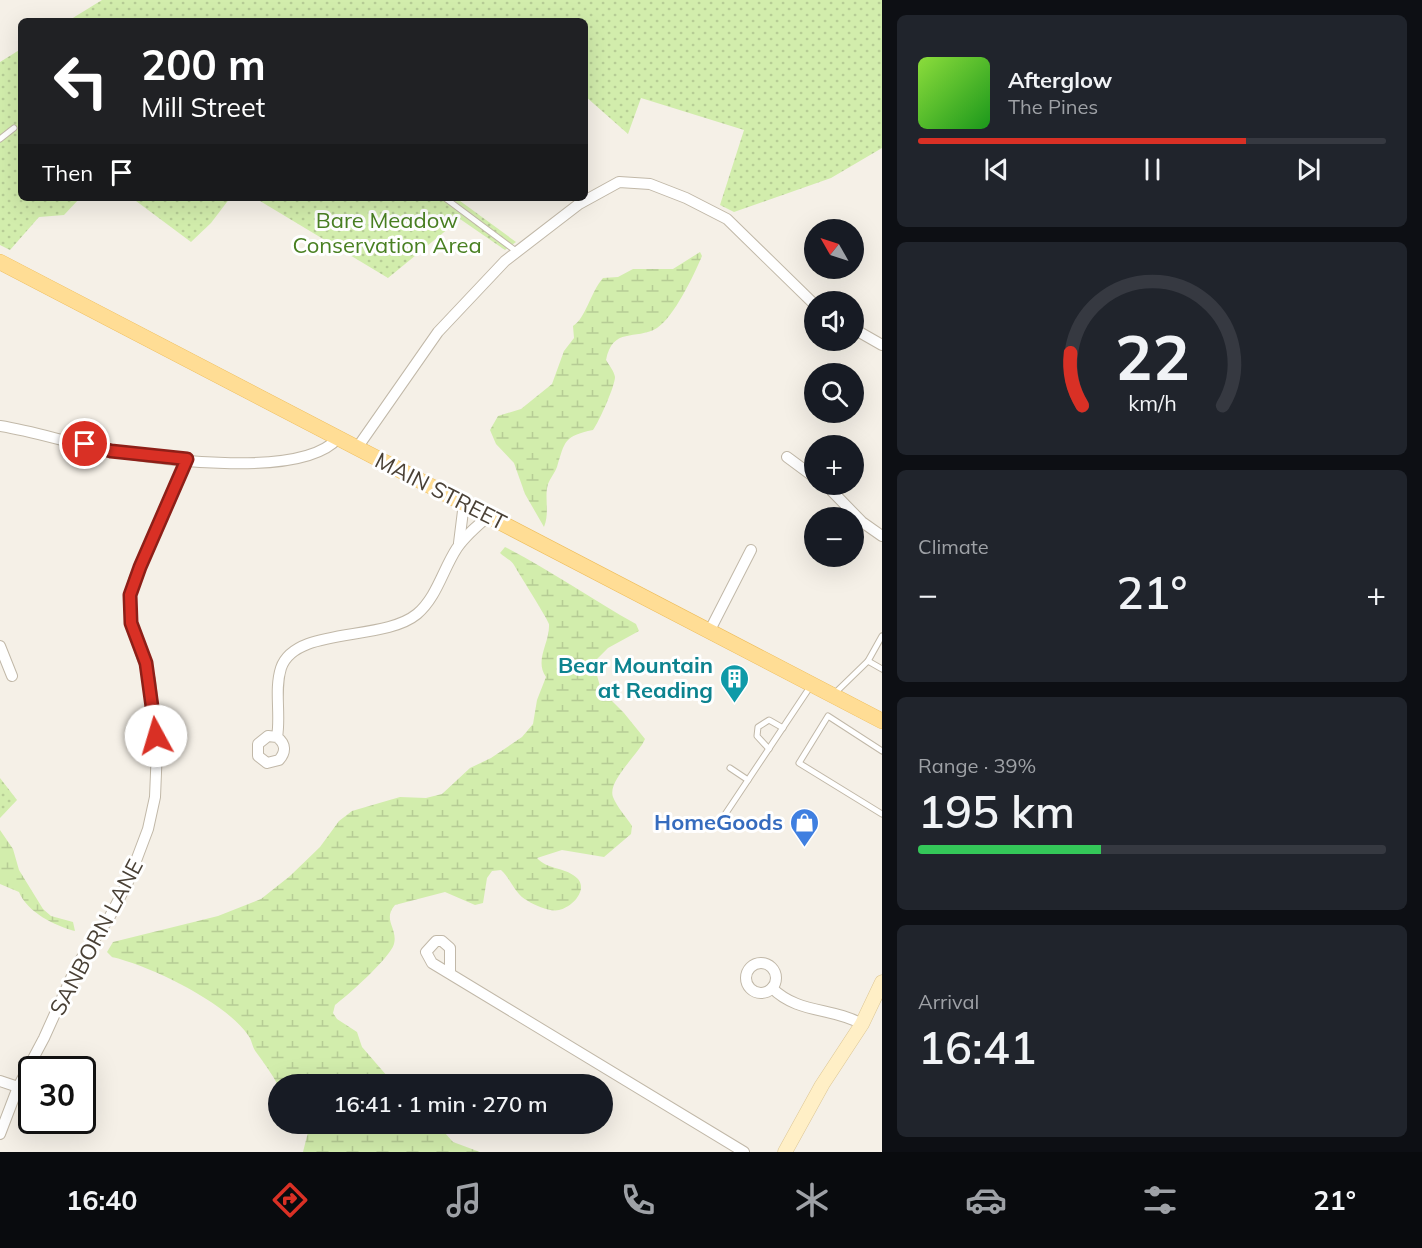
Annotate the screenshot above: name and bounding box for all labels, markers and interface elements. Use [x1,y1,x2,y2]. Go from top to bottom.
text: 200 m [141,38,266,91]
icon: left [42,42,120,120]
text: Afterglow [1008,66,1112,94]
text: Mill Street [141,90,265,124]
text: The Pines [1008,94,1098,119]
icon: previous [980,153,1013,186]
icon: pause [1136,153,1169,186]
icon: next [1292,153,1325,186]
icon: arrive [105,156,138,189]
text: Then [42,159,93,187]
park label: Bare Meadow Conservation Area [292,206,482,259]
north arrow [804,219,864,279]
map controls [804,219,864,567]
button: sound [804,291,864,351]
text: 22 [1115,317,1189,396]
button: search [804,363,864,423]
text: km/h [1128,389,1176,416]
pin [59,418,110,469]
icon: arrive [68,427,101,460]
button: + [804,435,864,495]
street label: MAIN STREET [371,446,511,536]
button: − [804,507,864,567]
text: Climate [918,534,989,559]
text: 21° [1117,564,1187,620]
text: − [918,573,938,614]
text: + [1366,573,1386,614]
place label: Bear Mountain at Reading [558,651,713,704]
building icon: Bear Mountain at Reading [718,662,750,704]
position arrow [124,704,188,768]
text: Range · 39% [918,753,1036,778]
text: 195 km [918,783,1075,839]
shop icon: HomeGoods [788,806,820,848]
place label: HomeGoods [654,808,783,836]
street label: SANBORN LANE [43,854,149,1020]
text: Arrival [918,989,979,1014]
text: 16:41 [918,1019,1037,1075]
speed limit sign: 30 [18,1056,96,1134]
text: 16:41 · 1 min · 270 m [333,1090,548,1118]
icon: directions [269,1179,311,1221]
icon: music [443,1179,485,1221]
icon: phone [617,1179,659,1221]
icon: climate [791,1179,833,1221]
icon: car [965,1179,1007,1221]
icon: filters [1139,1179,1181,1221]
text: 16:40 [66,1183,137,1217]
text: 21° [1313,1183,1356,1217]

